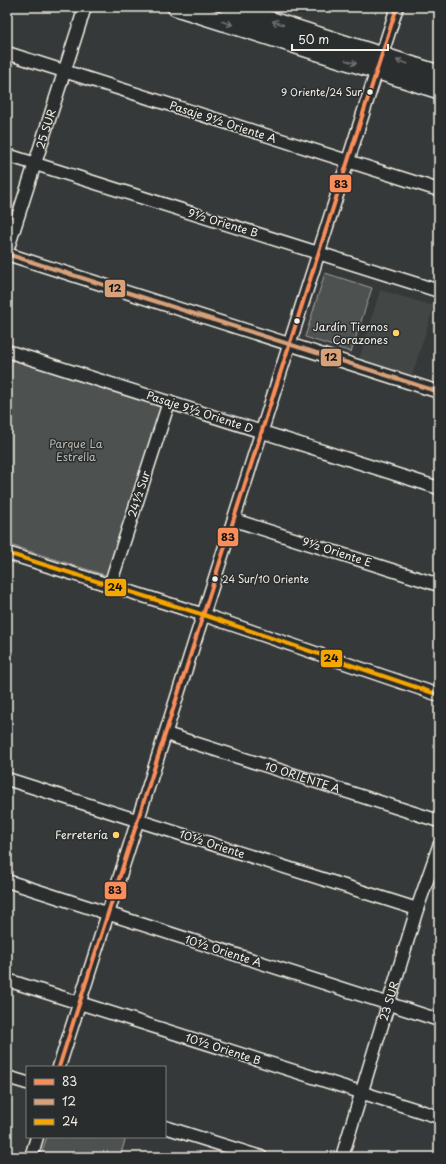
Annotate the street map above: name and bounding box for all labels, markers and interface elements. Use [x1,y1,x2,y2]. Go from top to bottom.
one-way arrow [272,19,285,26]
one-way arrow [220,20,233,27]
scale bar [292,26,388,52]
text: 50 m [298,30,329,48]
one-way arrow [395,58,408,65]
one-way arrow [344,59,357,66]
place label: 9 Oriente/24 Sur [281,84,362,99]
marker: 9 Oriente/24 Sur [365,87,375,97]
street label: Pasaje 9½ Oriente A [168,96,279,147]
street label: 25 SUR [31,107,60,151]
line badge: 83 [329,174,352,193]
text: 83 [334,175,348,192]
street label: 9½ Oriente B [186,204,260,241]
line badge: 12 [104,279,126,298]
text: 12 [109,279,122,296]
unlabelled marker [292,316,302,326]
place label: Jardín Tiernos Corazones [313,318,388,348]
marker: Jardín Tiernos Corazones [391,328,401,338]
line badge: 12 [320,348,342,367]
text: 12 [325,348,338,365]
street label: Pasaje 9½ Oriente D [144,386,256,437]
park label: Parque La Estrella [49,435,103,465]
street label: 24½ Sur [123,467,154,519]
line badge: 83 [217,527,239,547]
text: 83 [221,528,235,545]
street label: 9½ Oriente E [300,532,374,571]
place label: 24 Sur/10 Oriente [222,571,310,586]
marker: 24 Sur/10 Oriente [210,574,220,584]
line badge: 24 [104,578,127,597]
text: 24 [108,578,123,595]
line badge: 24 [320,649,343,668]
text: 24 [324,649,339,666]
street label: 10 ORIENTE A [262,757,342,797]
street label: 10½ Oriente [177,825,247,862]
place label: Ferretería [55,826,108,843]
marker: Ferretería [111,830,121,840]
line badge: 83 [104,881,127,900]
text: 83 [108,881,122,898]
street label: 10½ Oriente A [182,930,264,971]
street label: 23 SUR [375,979,403,1023]
street label: 10½ Oriente B [183,1028,263,1069]
legend [26,1066,166,1138]
text: 83 [62,1072,77,1090]
text: 12 [62,1092,76,1110]
text: 24 [62,1112,78,1130]

